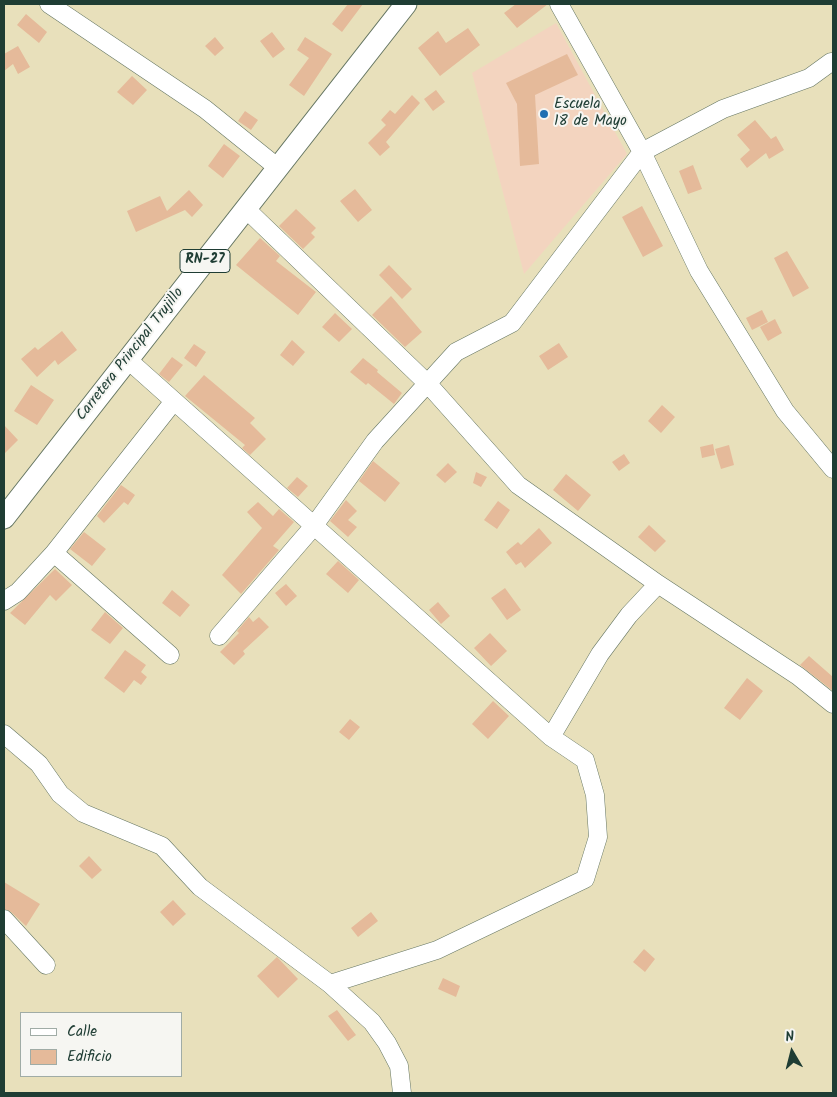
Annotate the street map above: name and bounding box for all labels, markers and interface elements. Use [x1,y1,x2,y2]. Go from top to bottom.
place label: Escuela 18 de Mayo [554,96,627,131]
marker: Escuela 18 de Mayo [538,108,550,120]
road number: RN-27 [180,250,230,272]
street label: Carretera Principal Trujillo [73,285,189,425]
legend [20,1012,182,1077]
text: Calle [67,1020,97,1044]
text: N [784,1026,796,1049]
north arrow [767,1027,817,1077]
text: Edificio [67,1045,112,1069]

